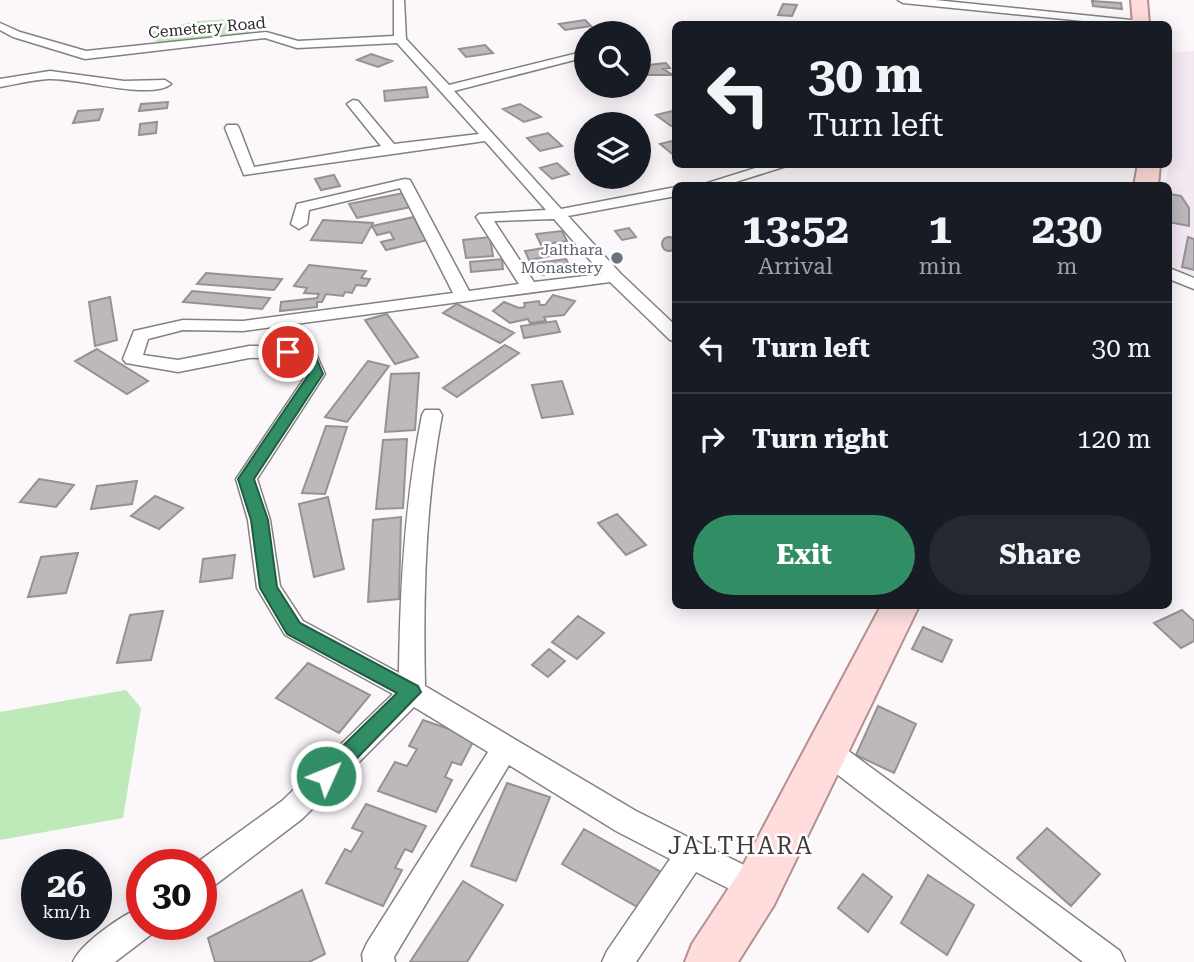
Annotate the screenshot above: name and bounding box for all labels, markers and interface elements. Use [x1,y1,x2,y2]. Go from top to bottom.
street label: Cemetery Road [147,13,267,42]
map controls [574,21,651,189]
button: search [574,21,651,98]
text: 30 m [808,47,923,104]
icon: left [693,49,784,140]
text: Turn left [808,106,943,144]
button: layers [574,112,651,189]
text: 13:52 [742,204,849,253]
text: 1 [929,204,952,253]
text: 230 [1032,204,1102,253]
place label: Jalthara Monastery [521,240,604,277]
marker: Jalthara Monastery [609,250,625,266]
text: Arrival [758,253,833,280]
text: min [919,253,962,280]
text: m [1056,253,1077,280]
pin [258,322,318,382]
icon: left [693,329,731,367]
icon: arrive [269,333,307,371]
text: Turn left [752,333,870,363]
text: 30 m [1092,333,1151,363]
icon: right [693,420,731,458]
text: Turn right [752,424,888,454]
text: 120 m [1077,424,1151,454]
button: Exit [693,515,915,595]
button: Share [929,515,1151,595]
position arrow [289,739,363,813]
district label: JALTHARA [668,832,814,860]
speed limit sign: 30 [126,849,217,940]
text: 26 [47,865,86,906]
text: km/h [42,901,91,922]

